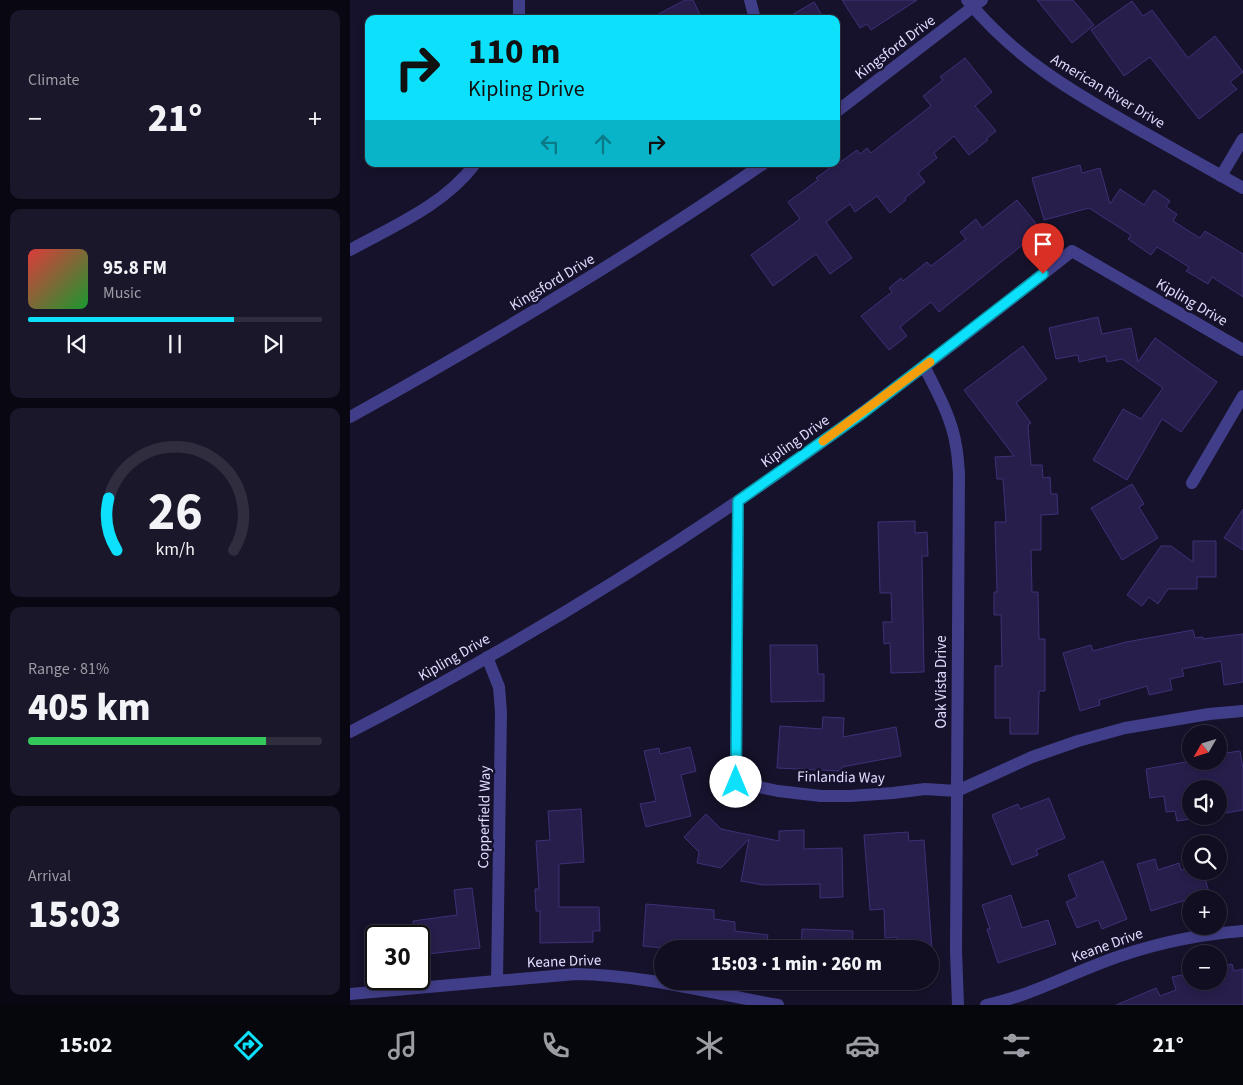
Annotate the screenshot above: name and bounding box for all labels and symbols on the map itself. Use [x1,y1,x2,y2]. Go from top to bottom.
street label: Kingsford Drive [851,10,940,85]
street label: American River Drive [1047,49,1169,134]
pin [1022,223,1064,274]
street label: Kingsford Drive [506,249,599,316]
street label: Kipling Drive [1152,273,1231,331]
street label: Kipling Drive [757,410,834,473]
street label: Kipling Drive [415,628,494,686]
street label: Oak Vista Drive [931,635,952,729]
north arrow [1182,725,1228,770]
position arrow [709,755,761,807]
street label: Copperfield Way [473,765,496,869]
street label: Finlandia Way [797,766,885,789]
street label: Keane Drive [1069,923,1146,968]
speed limit sign: 30 [365,925,430,990]
street label: Keane Drive [526,950,602,973]

